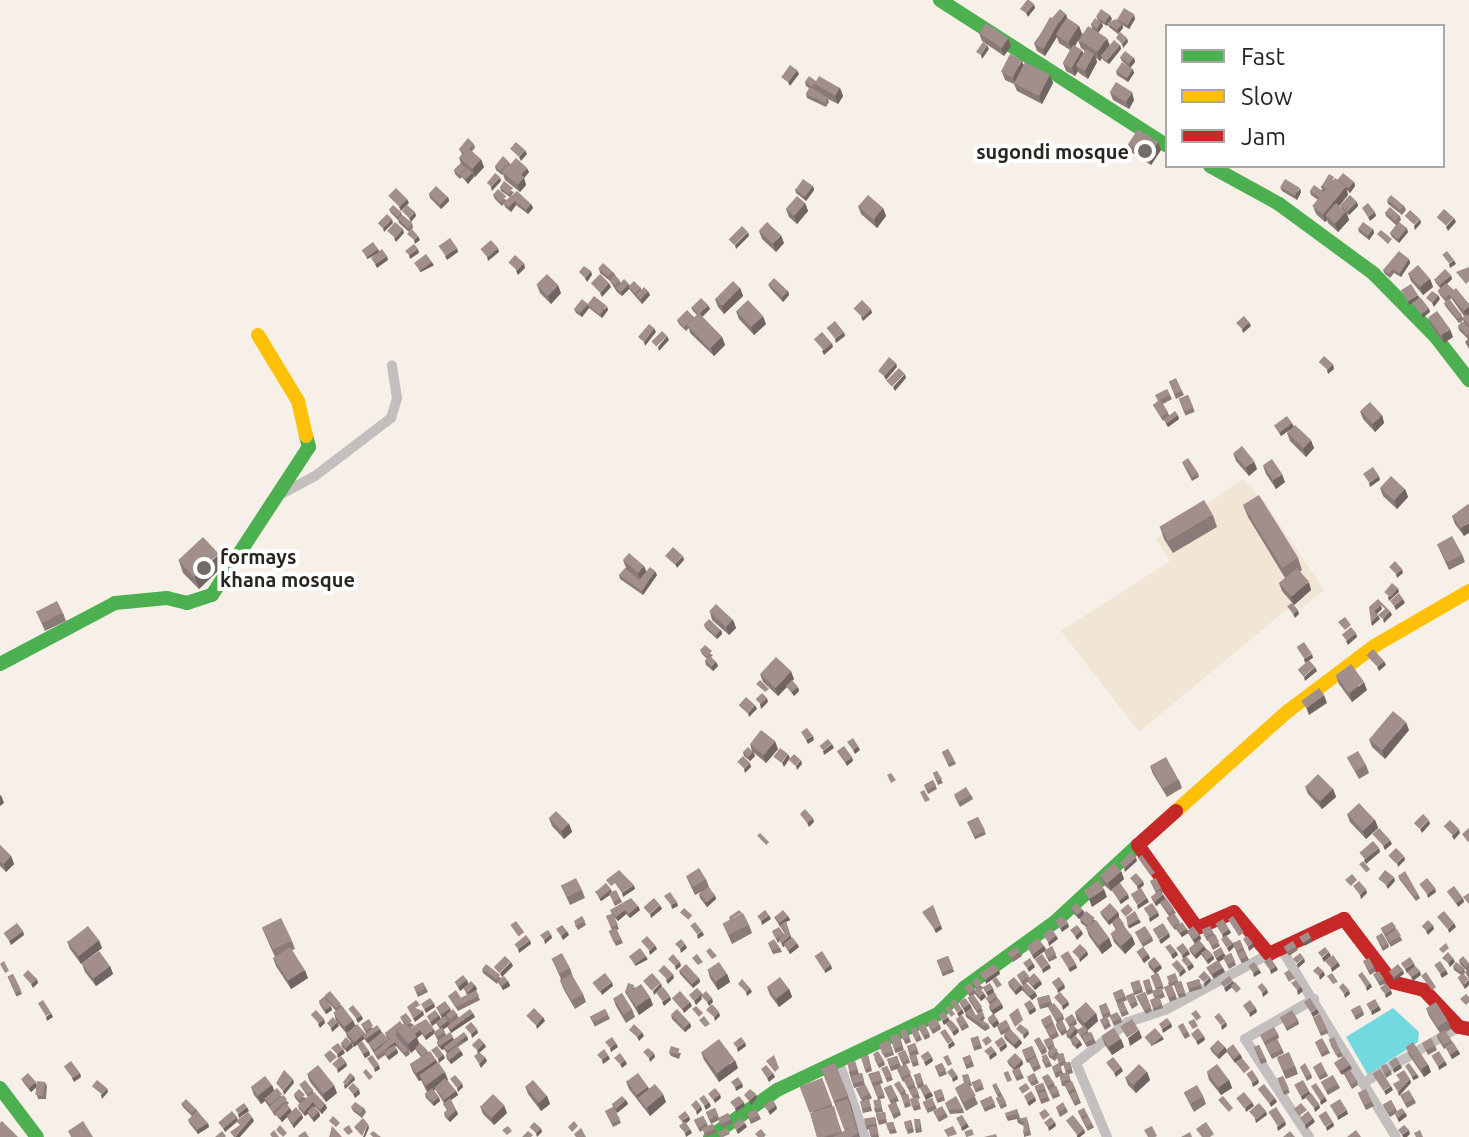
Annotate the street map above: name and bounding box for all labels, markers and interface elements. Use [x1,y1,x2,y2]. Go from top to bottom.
legend [1165,24,1445,168]
text: Fast [1241,43,1285,70]
text: Slow [1241,83,1293,110]
text: Jam [1241,123,1286,150]
place label: sugondi mosque [976,139,1129,163]
marker: sugondi mosque [1136,142,1154,160]
place label: formays khana mosque [220,544,355,591]
marker: formays khana mosque [195,559,213,577]

